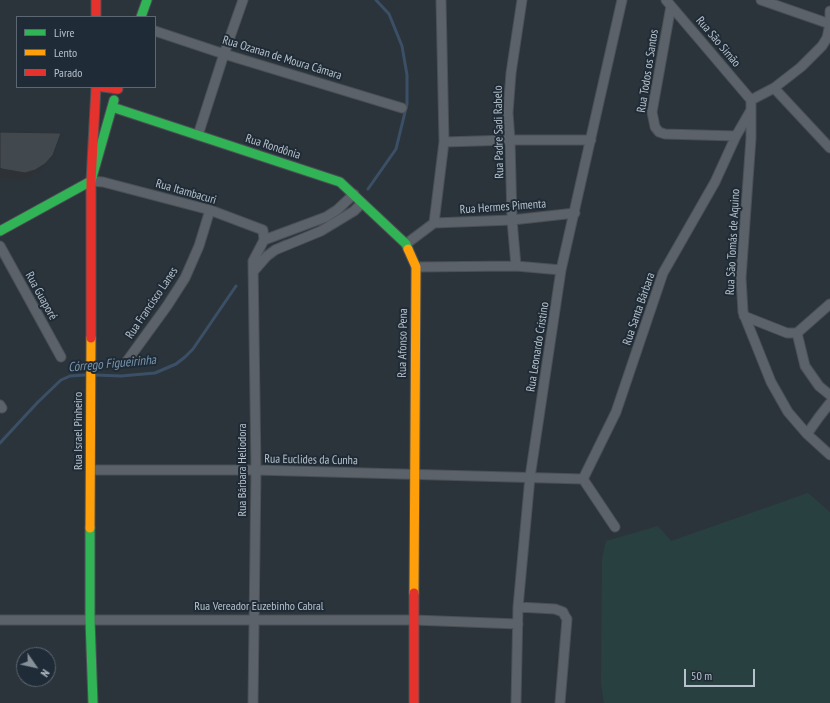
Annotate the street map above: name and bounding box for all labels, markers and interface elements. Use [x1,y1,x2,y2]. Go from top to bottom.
street label: Rua São Simão [693,14,743,70]
legend [16,16,156,88]
text: Livre [54,25,74,40]
street label: Rua Todos os Santos [634,28,662,114]
street label: Rua Ozanan de Moura Câmara [221,33,343,83]
text: Lento [54,45,77,60]
text: Parado [54,65,82,80]
street label: Rua Padre Sadi Rabelo [491,85,507,179]
street label: Rua Rondônia [244,131,302,163]
street label: Rua Itambacuri [154,176,218,208]
street label: Rua São Tomás de Aquino [723,189,743,295]
street label: Rua Hermes Pimenta [459,197,547,217]
street label: Rua Francisco Lanes [123,264,181,342]
street label: Rua Guaporé [22,269,60,323]
street label: Rua Santa Bárbara [620,271,658,347]
street label: Rua Leonardo Cristino [524,301,552,393]
street label: Rua Afonso Pena [395,308,411,378]
water label: Córrego Figueirinha [67,352,157,376]
street label: Rua Israel Pinheiro [72,392,86,470]
street label: Rua Bárbara Heliodora [236,423,250,517]
street label: Rua Euclides da Cunha [264,452,358,468]
street label: Rua Vereador Euzebinho Cabral [194,600,324,614]
north arrow [16,647,56,687]
scale bar [686,661,757,687]
text: N [38,667,53,680]
text: 50 m [691,668,712,683]

